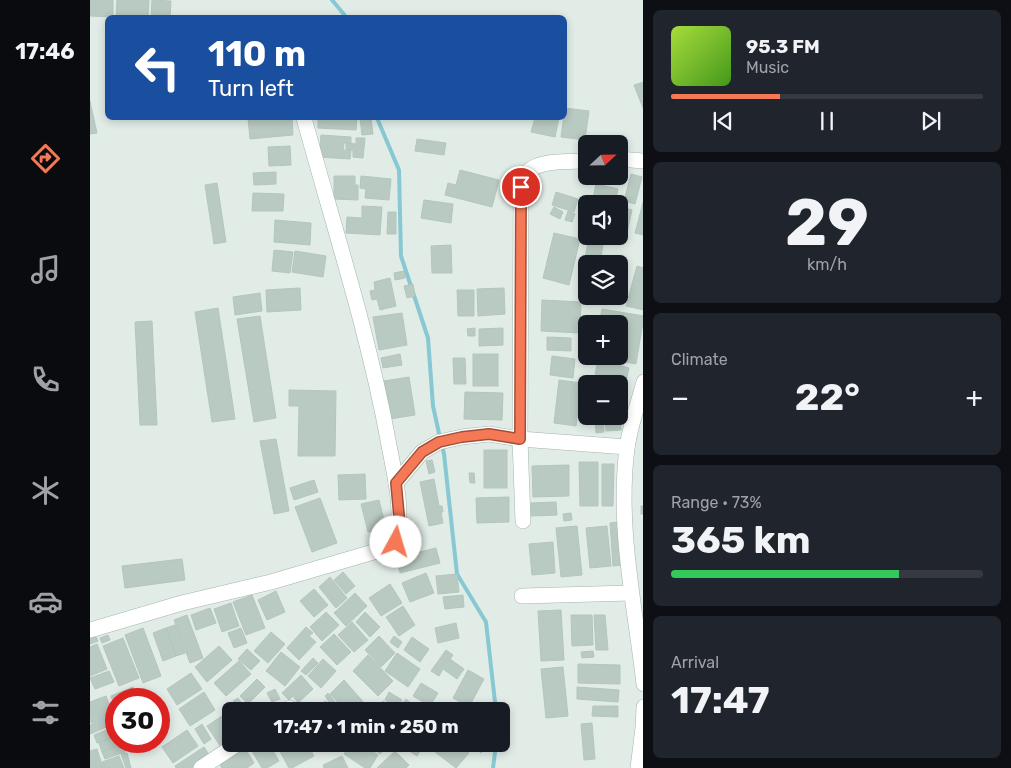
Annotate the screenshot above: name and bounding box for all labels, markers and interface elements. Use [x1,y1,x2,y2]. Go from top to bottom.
text: 110 m [208,33,306,75]
icon: left [125,35,190,100]
text: 95.3 FM [746,35,820,58]
text: 17:46 [15,38,75,65]
text: Music [746,58,789,77]
text: Turn left [208,75,294,102]
icon: previous [709,107,737,135]
icon: pause [813,107,841,135]
icon: next [917,107,945,135]
north arrow [578,135,628,185]
map controls [578,135,628,425]
icon: directions [28,141,63,176]
pin [500,166,542,208]
icon: arrive [507,173,535,201]
text: 29 [785,184,869,261]
button: sound [578,195,628,245]
icon: music [28,252,63,287]
button: layers [578,255,628,305]
text: km/h [807,255,847,274]
button: + [578,315,628,365]
text: Climate [671,350,728,369]
icon: phone [28,362,63,397]
text: 22° [795,374,860,420]
button: − [578,375,628,425]
text: − [671,381,689,414]
text: + [966,381,983,414]
icon: climate [28,473,63,508]
text: Range · 73% [671,493,762,512]
position arrow [369,515,421,567]
text: 365 km [671,517,810,563]
icon: car [28,584,63,619]
text: Arrival [671,653,719,672]
text: 17:47 [671,677,770,723]
speed limit sign: 30 [105,688,170,753]
icon: filters [28,695,63,730]
text: 17:47 · 1 min · 250 m [273,715,459,738]

